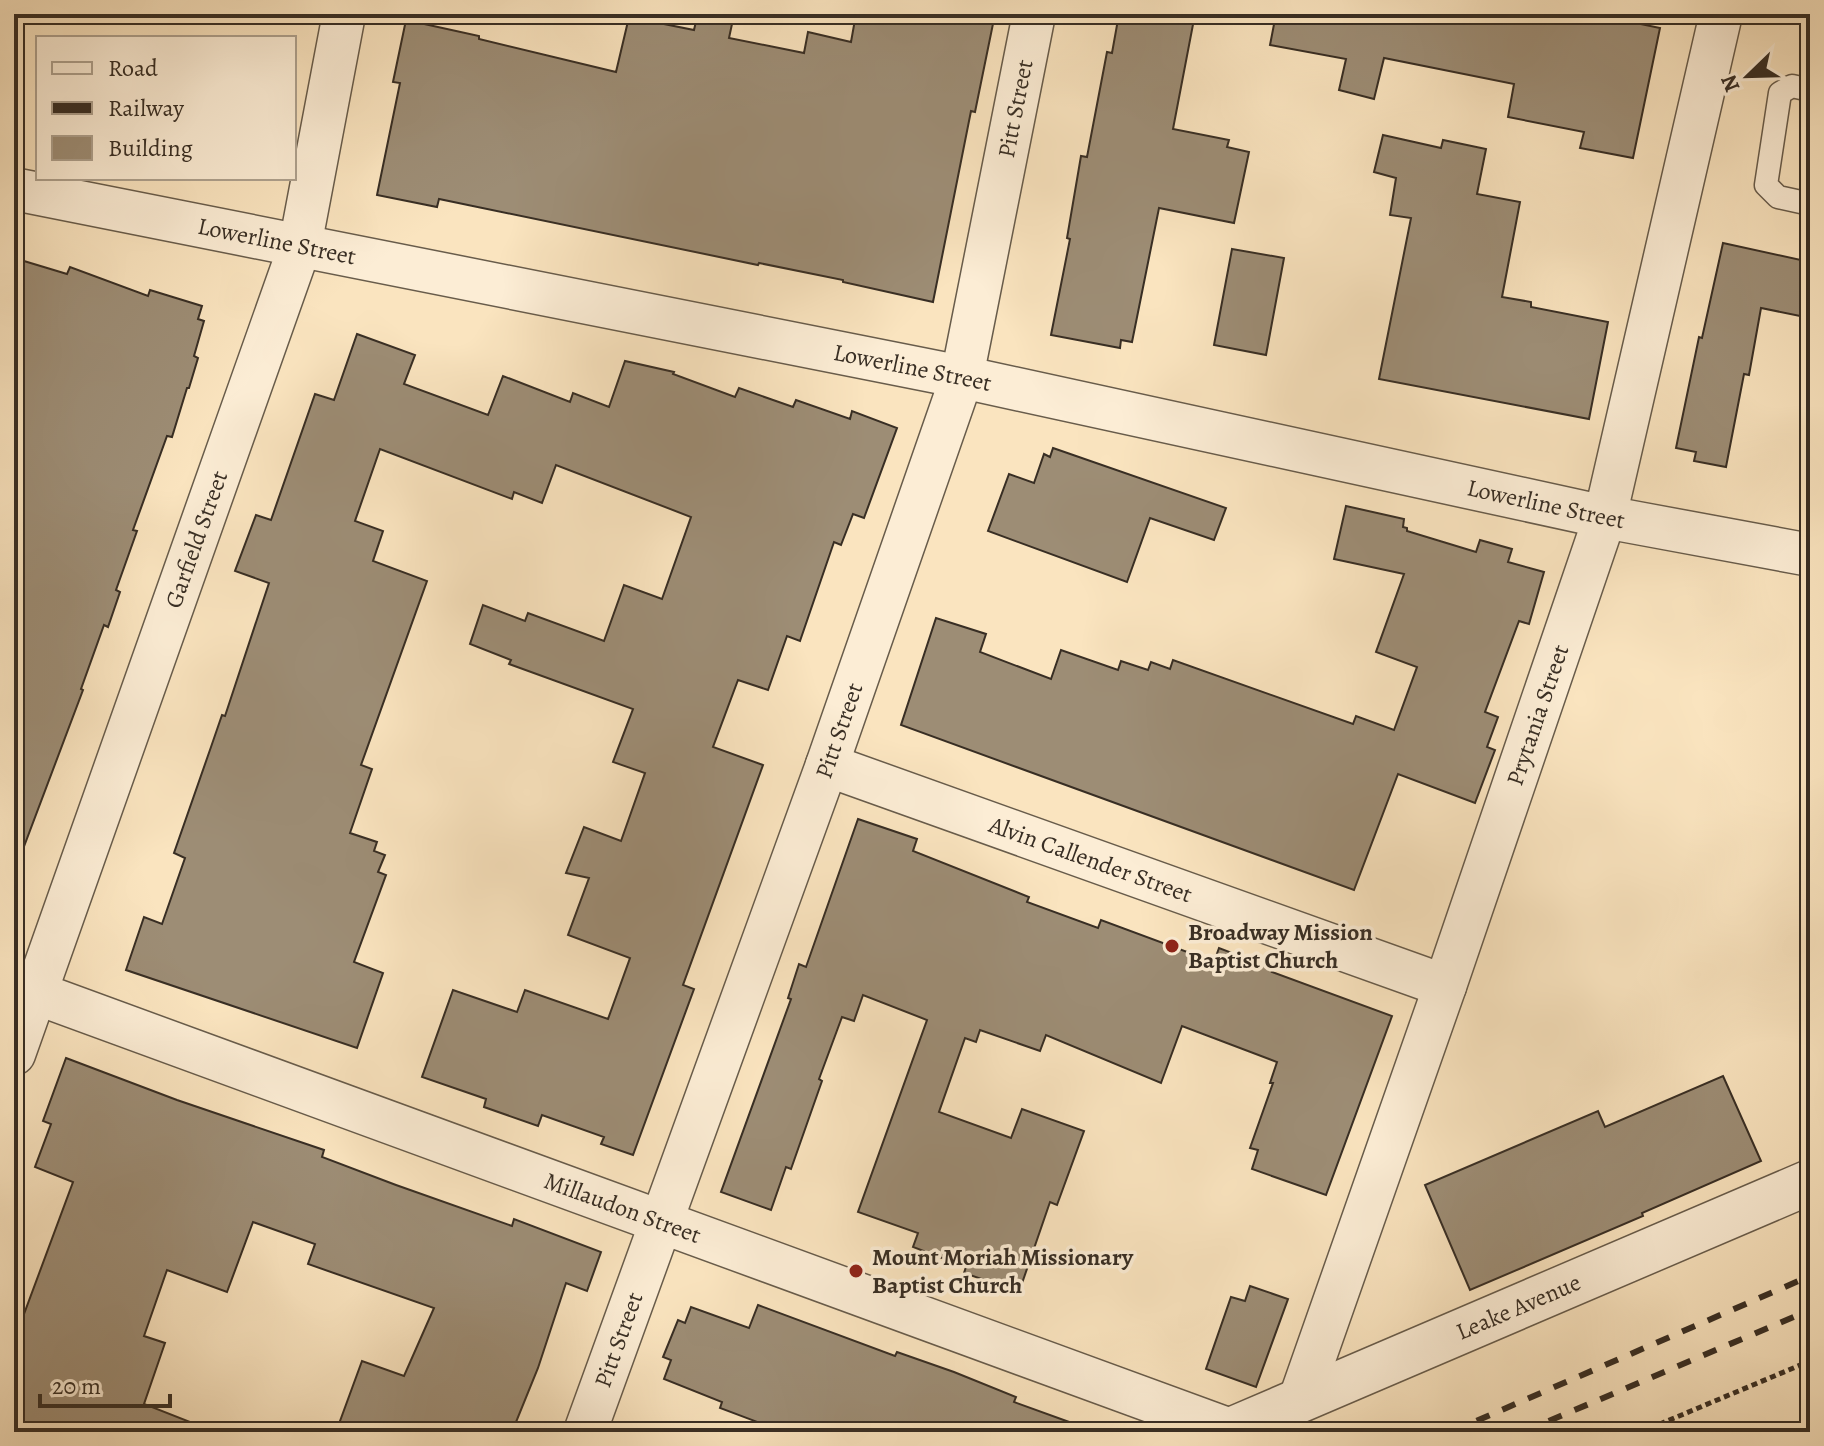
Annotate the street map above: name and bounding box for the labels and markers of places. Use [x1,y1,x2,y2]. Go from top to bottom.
place label: Broadway Mission Baptist Church [1188,916,1373,976]
marker: Broadway Mission Baptist Church [1163,937,1181,955]
place label: Mount Moriah Missionary Baptist Church [872,1241,1134,1301]
marker: Mount Moriah Missionary Baptist Church [847,1262,865,1280]

